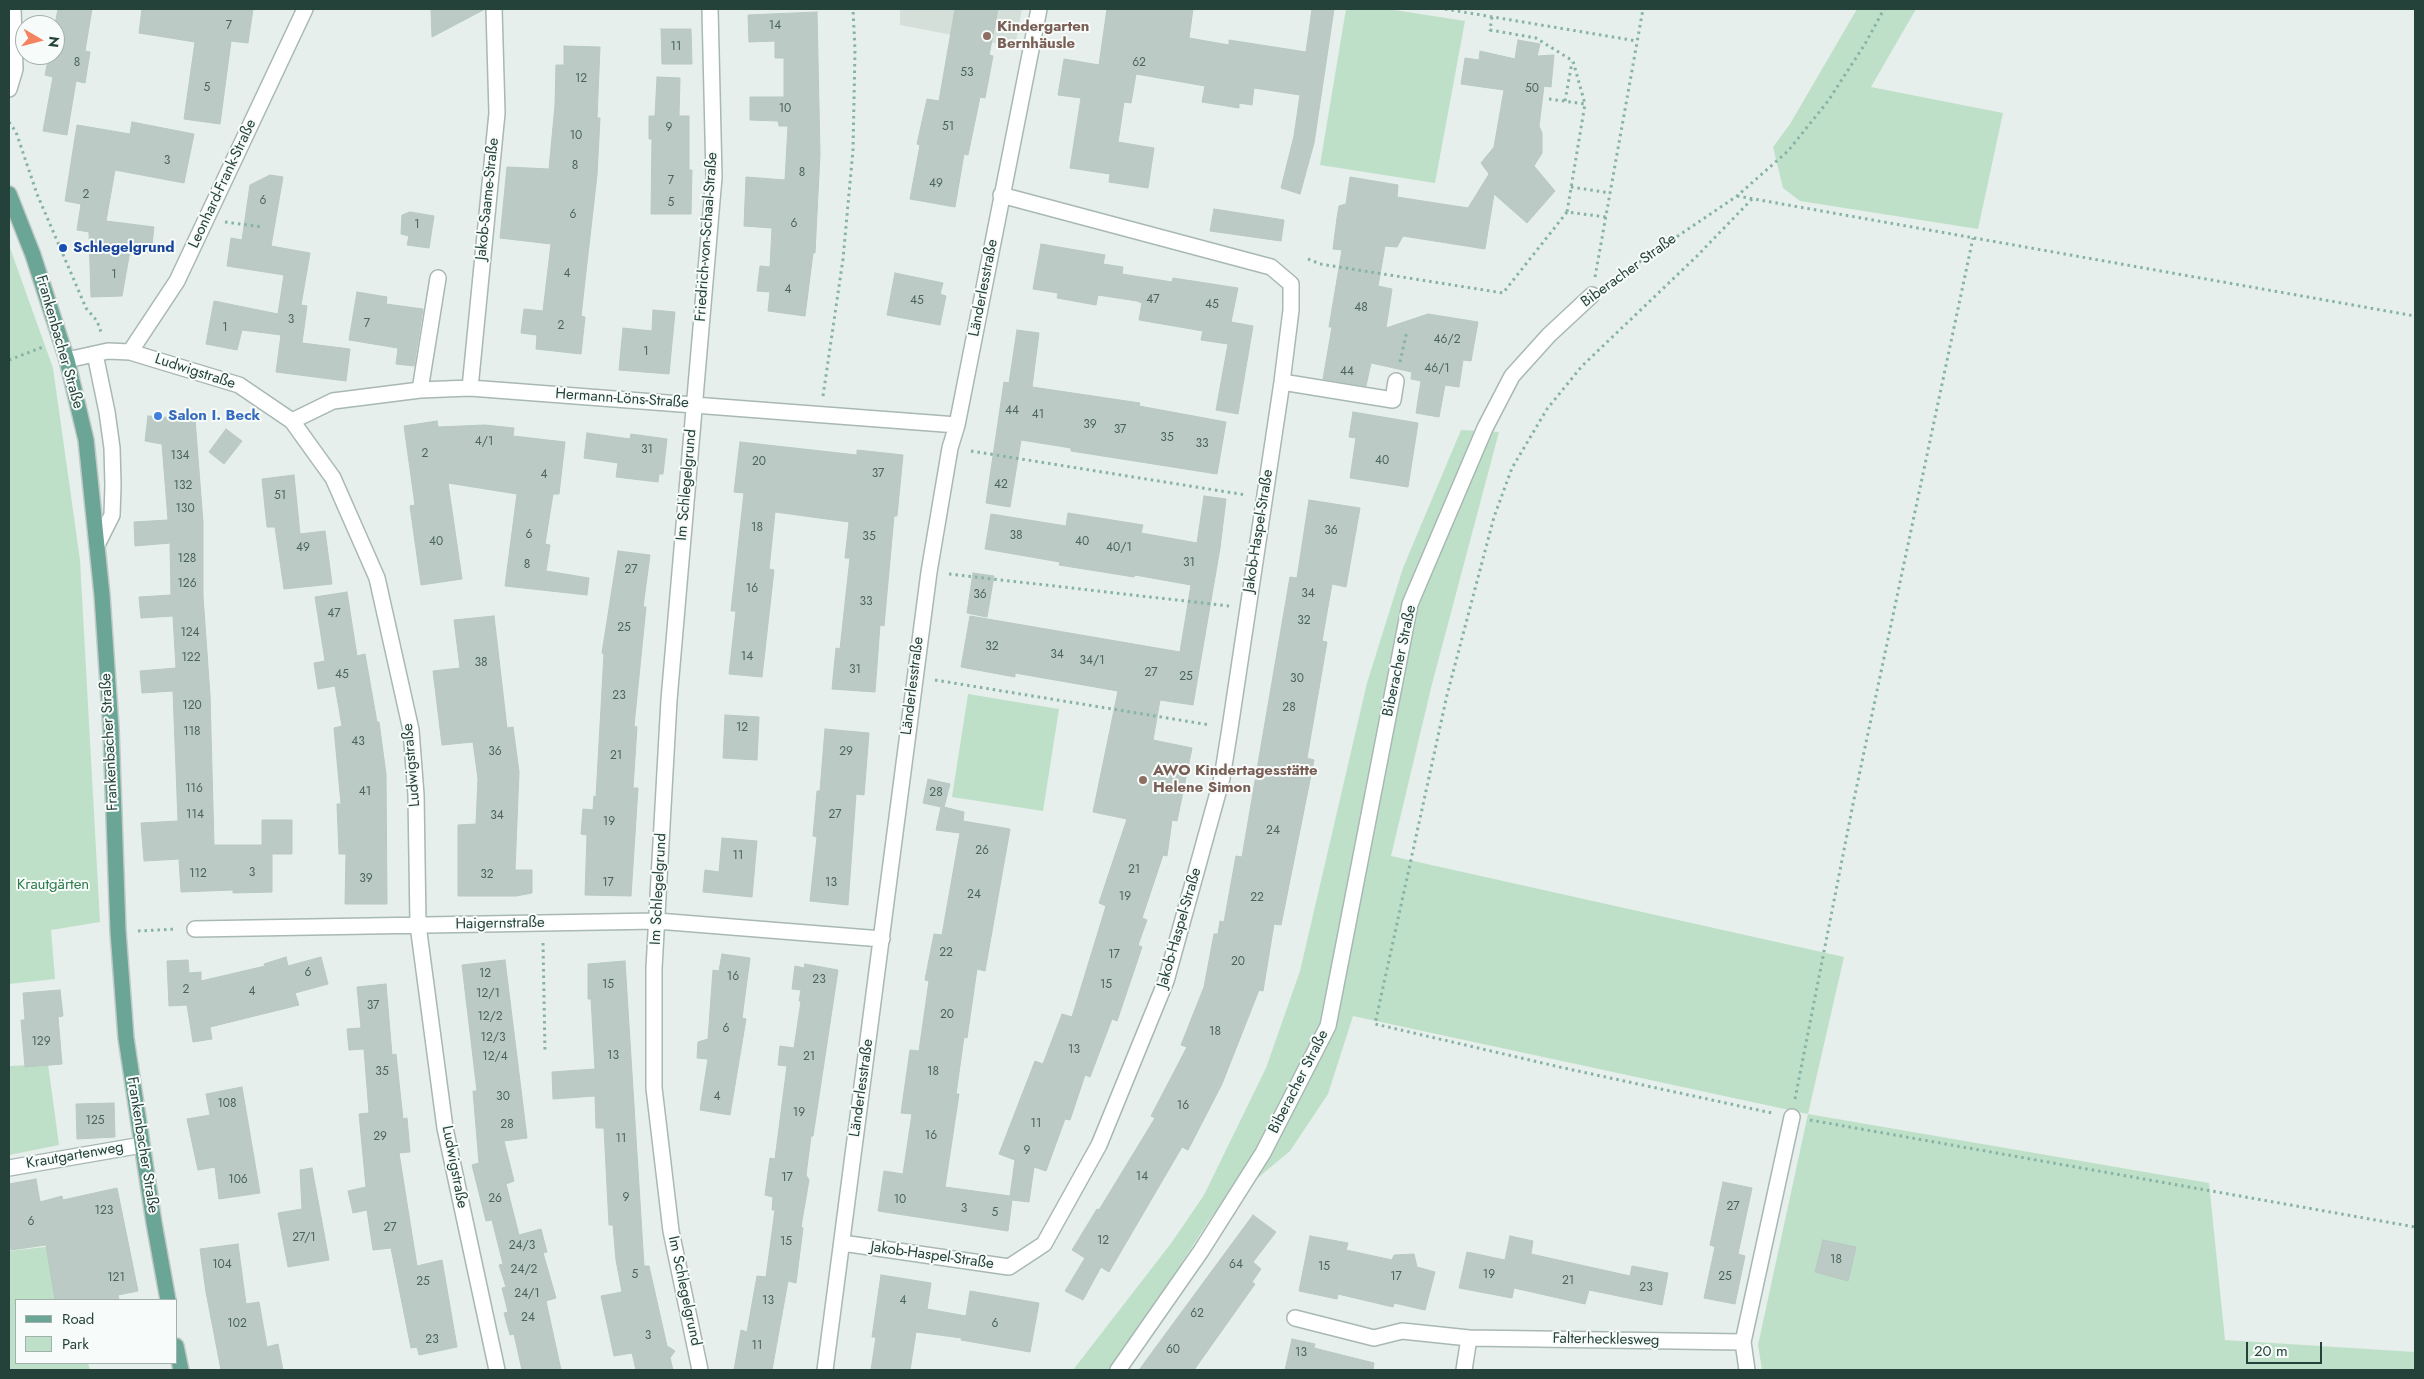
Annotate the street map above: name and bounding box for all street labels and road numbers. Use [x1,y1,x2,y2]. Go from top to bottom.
street label: Leonhard-Frank-Straße [185,117,261,251]
street label: Jakob-Saame-Straße [473,137,503,261]
street label: Friedrich-von-Schaal-Straße [692,152,722,322]
street label: Biberacher Straße [1578,230,1680,312]
street label: Länderlesstraße [966,238,1002,338]
street label: Frankenbacher Straße [31,273,87,411]
street label: Ludwigstraße [152,351,238,393]
street label: Hermann-Löns-Straße [555,385,689,413]
street label: Im Schlegelgrund [673,428,701,542]
street label: Jakob-Haspel-Straße [1240,468,1278,594]
street label: Biberacher Straße [1379,604,1421,718]
street label: Länderlesstraße [898,636,928,736]
street label: Frankenbacher Straße [97,673,123,811]
street label: Ludwigstraße [399,723,425,807]
street label: Im Schlegelgrund [647,833,671,945]
street label: Jakob-Haspel-Straße [1154,866,1206,990]
street label: Haigernstraße [455,914,545,934]
street label: Biberacher Straße [1265,1027,1333,1137]
street label: Länderlesstraße [846,1038,878,1138]
street label: Frankenbacher Straße [122,1075,162,1215]
street label: Ludwigstraße [437,1124,471,1210]
street label: Krautgartenweg [25,1139,125,1173]
street label: Im Schlegelgrund [664,1234,704,1348]
street label: Jakob-Haspel-Straße [869,1238,995,1274]
street label: Falterhecklesweg [1552,1330,1660,1350]

